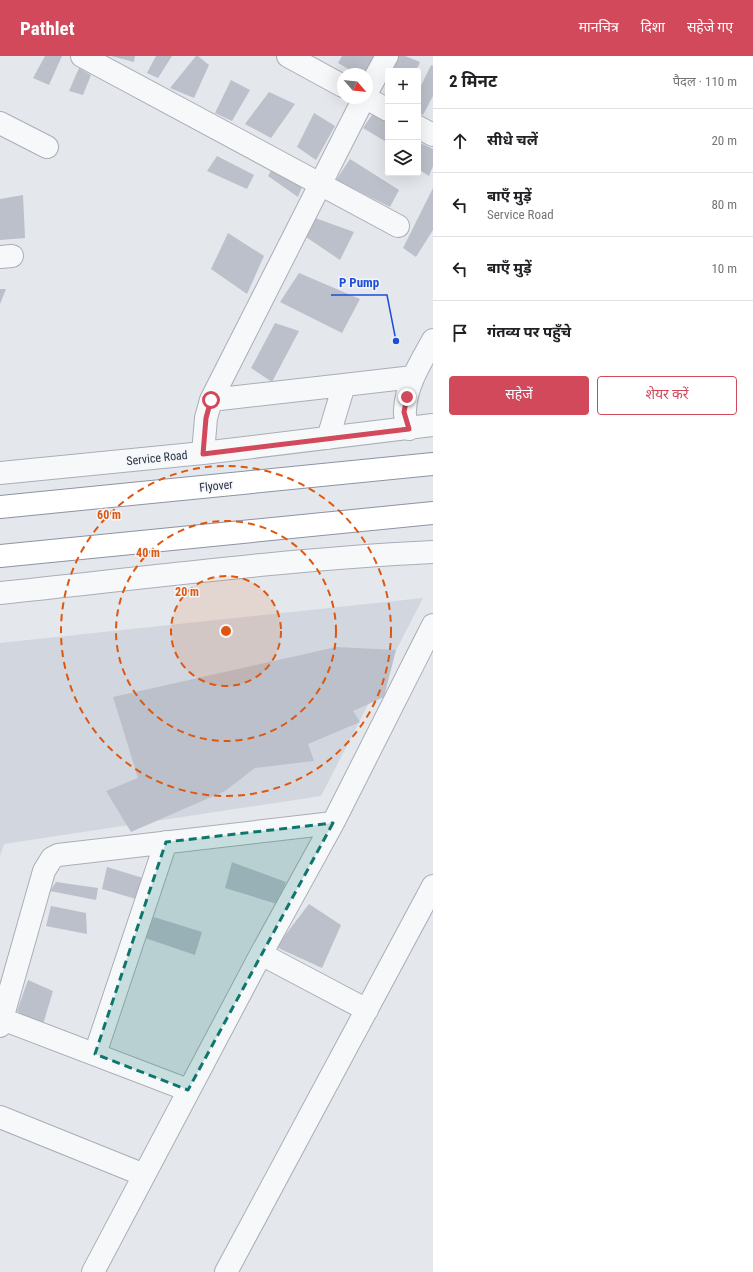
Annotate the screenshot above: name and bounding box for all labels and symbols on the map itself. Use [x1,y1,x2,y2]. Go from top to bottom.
north arrow [337,68,373,104]
callout: P Pump [331,270,387,295]
text: P Pump [339,275,379,290]
route end [398,388,416,406]
route start [202,391,220,409]
street label: Service Road [126,448,188,468]
street label: Flyover [199,477,234,495]
text: 60 m [97,508,121,522]
text: 40 m [136,546,160,560]
text: 20 m [175,585,199,599]
centre of rings [219,624,233,638]

